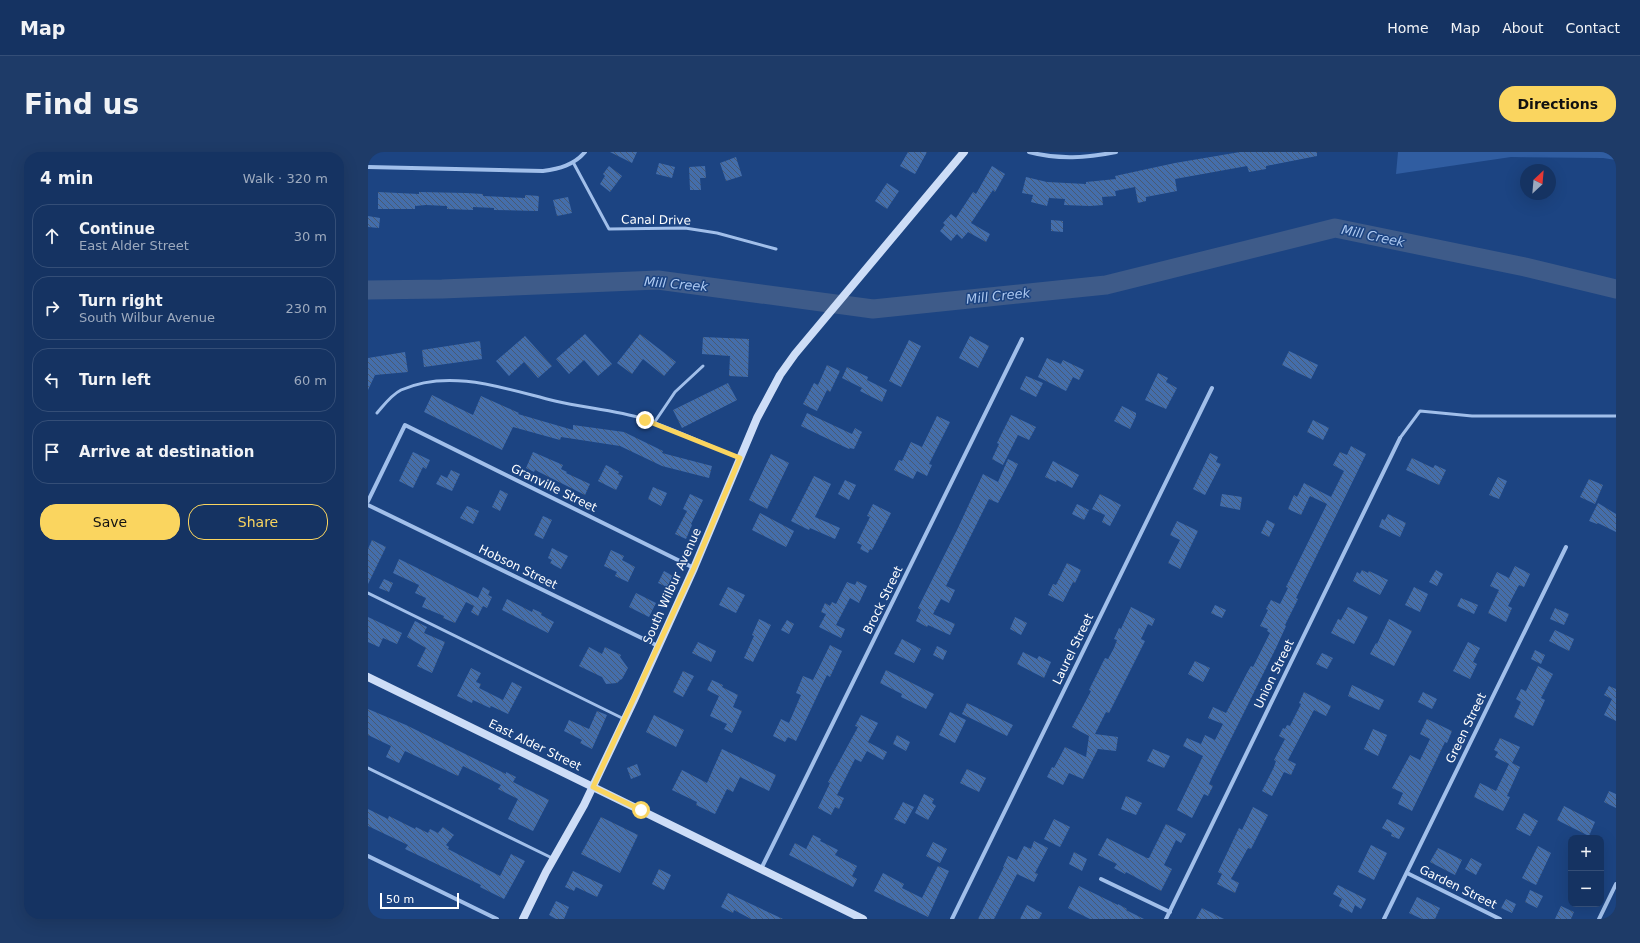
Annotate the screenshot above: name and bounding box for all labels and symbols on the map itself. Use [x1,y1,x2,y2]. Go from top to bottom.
north arrow [1520,164,1556,200]
street label: Canal Drive [621,212,691,228]
water label: Mill Creek [1340,222,1406,250]
water label: Mill Creek [643,274,709,294]
water label: Mill Creek [965,285,1031,307]
route end [636,411,654,429]
street label: Granville Street [509,461,600,515]
street label: South Wilbur Avenue [640,526,704,646]
street label: Hobson Street [477,542,560,592]
street label: Brock Street [860,563,906,636]
street label: Laurel Street [1050,611,1096,687]
street label: Union Street [1251,637,1297,711]
street label: Green Street [1443,690,1489,766]
street label: East Alder Street [486,716,584,774]
route start [632,801,650,819]
street label: Garden Street [1417,862,1499,912]
scale bar [380,891,459,910]

